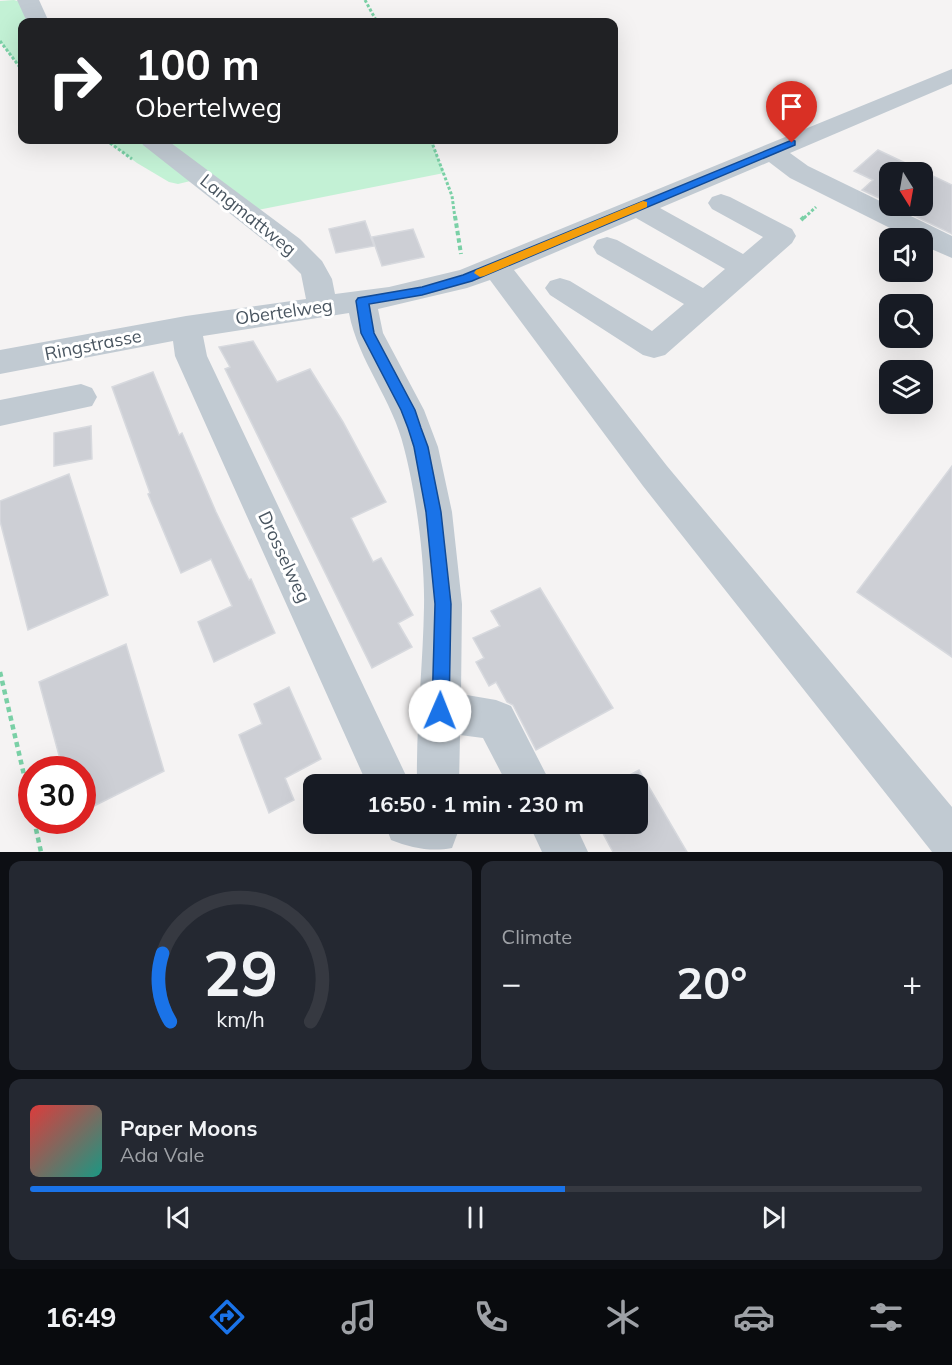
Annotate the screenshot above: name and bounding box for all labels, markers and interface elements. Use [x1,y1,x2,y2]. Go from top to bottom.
text: 100 m [135,38,260,91]
icon: right [36,42,114,120]
pin [766,81,817,143]
text: Obertelweg [135,90,282,124]
icon: arrive [775,90,808,123]
north arrow [879,162,933,216]
map controls [879,162,933,414]
street label: Langmattweg [196,169,301,260]
button: sound [879,228,933,282]
street label: Obertelweg [234,293,334,330]
button: search [879,294,933,348]
street label: Ringstrasse [43,324,143,365]
button: layers [879,360,933,414]
street label: Drosselweg [253,507,316,606]
position arrow [408,679,472,743]
speed limit sign: 30 [18,756,96,834]
text: 16:50 · 1 min · 230 m [367,790,584,818]
text: Climate [502,924,572,949]
text: 29 [203,933,278,1012]
text: 20° [676,954,747,1010]
text: − [502,962,521,1003]
text: + [902,962,922,1003]
text: km/h [216,1006,264,1033]
text: Paper Moons [120,1114,258,1142]
text: Ada Vale [120,1142,204,1167]
icon: previous [162,1201,195,1234]
icon: pause [459,1201,492,1234]
icon: next [757,1201,790,1234]
icon: directions [206,1296,248,1338]
icon: music [338,1296,380,1338]
icon: phone [470,1296,512,1338]
icon: climate [602,1296,644,1338]
icon: car [733,1296,775,1338]
icon: filters [865,1296,907,1338]
text: 16:49 [45,1300,116,1334]

